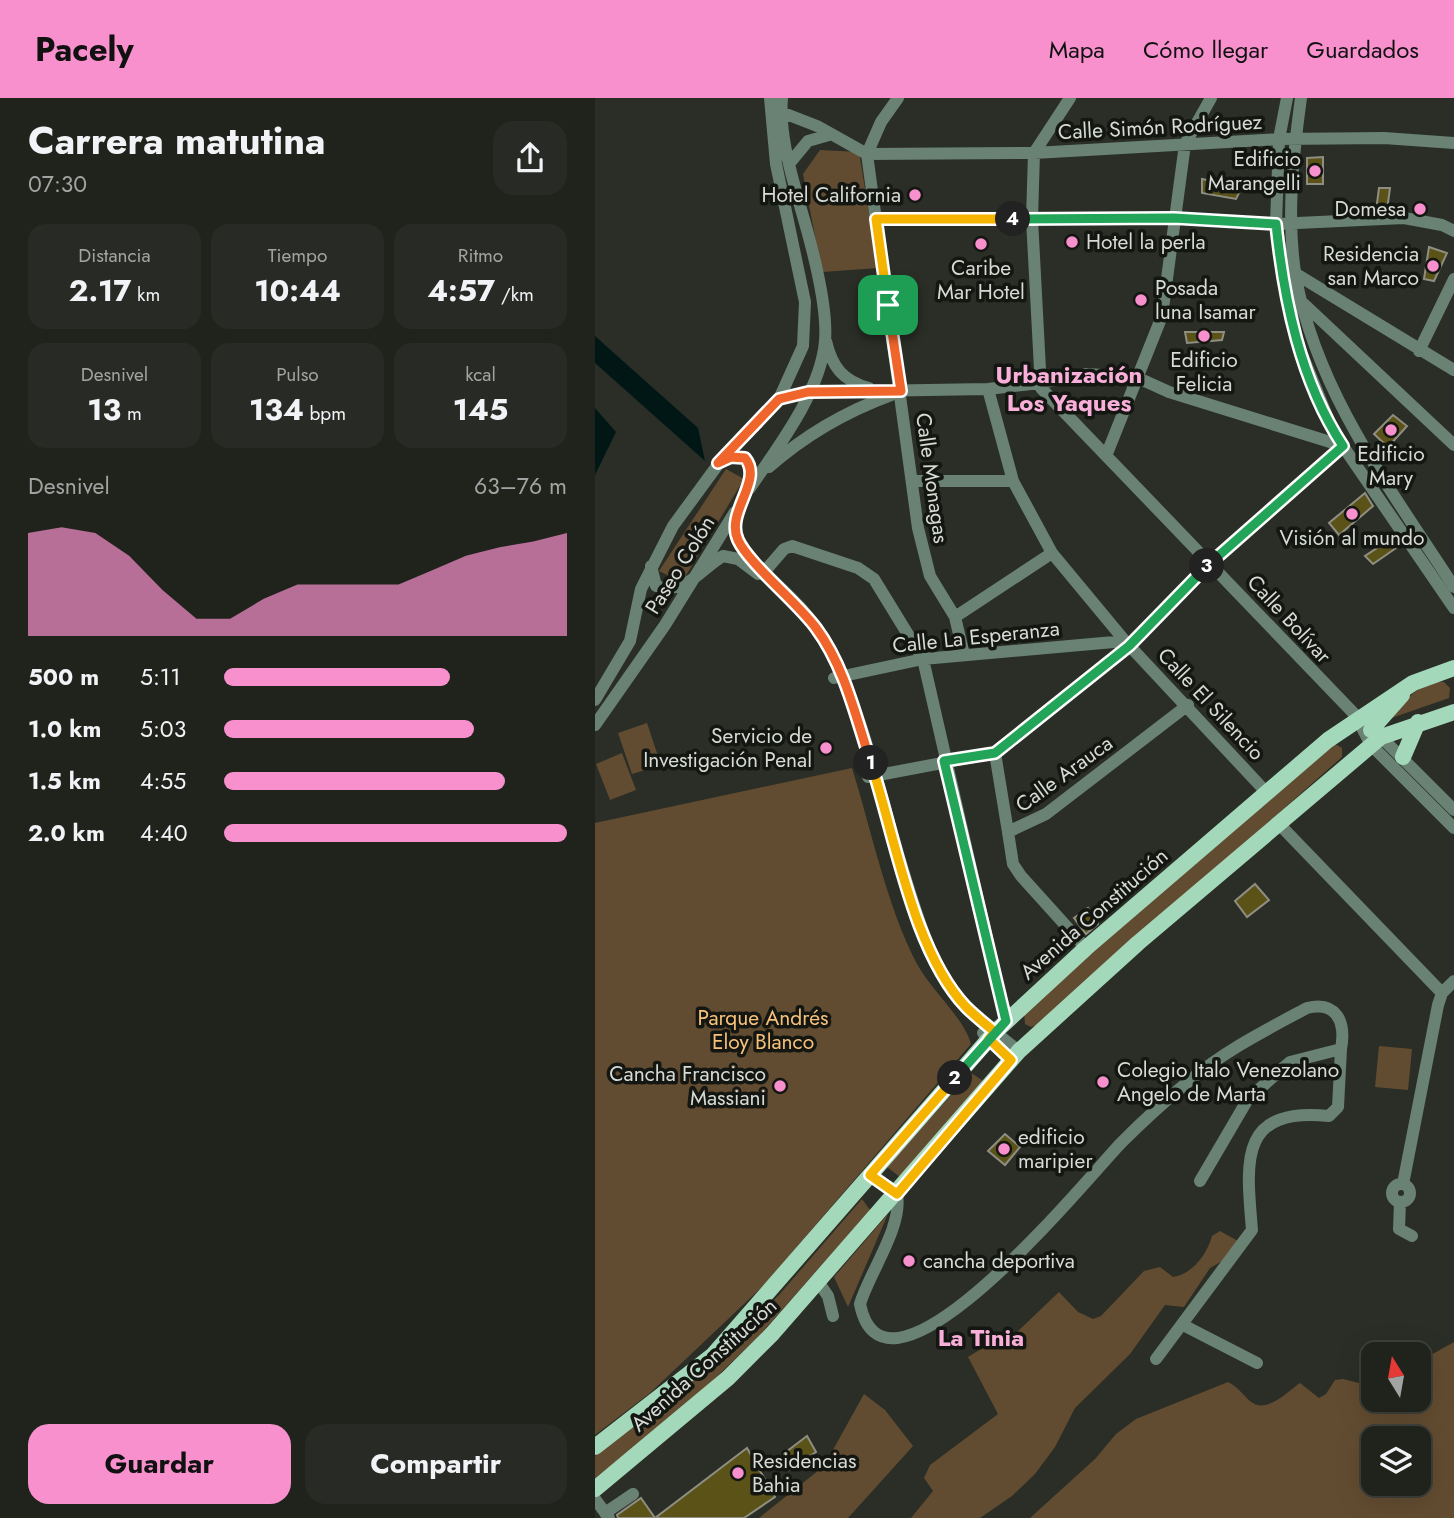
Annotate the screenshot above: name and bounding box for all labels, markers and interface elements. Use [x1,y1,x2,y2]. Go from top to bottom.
text: Pacely [35,26,134,73]
text: Mapa [1049,32,1105,67]
text: Cómo llegar [1143,32,1268,67]
text: Guardados [1306,32,1419,67]
street label: Calle Simón Rodríguez [1057,107,1263,147]
text: Carrera matutina [28,113,326,168]
button: share [493,121,567,195]
place label: Edificio Marangelli [1208,144,1301,198]
marker: Edificio Marangelli [1307,163,1323,179]
text: 07:30 [28,167,87,201]
place label: Hotel California [761,180,901,210]
marker: Hotel California [907,187,923,203]
place label: Domesa [1334,194,1406,224]
marker: Domesa [1412,201,1428,217]
pin: 4 [995,202,1031,236]
text: 4 [1006,205,1019,232]
place label: Hotel la perla [1086,227,1206,257]
marker: Hotel la perla [1064,234,1080,250]
marker: Caribe Mar Hotel [973,236,989,252]
place label: Residencia san Marco [1323,239,1419,293]
text: Distancia [78,242,151,269]
text: Tiempo [268,242,327,269]
text: Ritmo [458,242,503,269]
place label: Caribe Mar Hotel [937,253,1025,307]
marker: Residencia san Marco [1425,258,1441,274]
text: 2.17 [69,269,131,312]
text: 10:44 [254,269,341,312]
text: 4:57 [427,269,495,312]
place label: Posada luna Isamar [1155,273,1256,327]
pin [858,275,918,335]
text: km [131,281,160,308]
text: /km [495,281,534,308]
icon: arrive [869,286,907,324]
marker: Posada luna Isamar [1133,292,1149,308]
marker: Edificio Felicia [1196,328,1212,344]
place label: Edificio Felicia [1170,345,1238,399]
district label: Urbanización Los Yaques [996,357,1142,420]
text: Desnivel [81,361,148,388]
text: Pulso [276,361,319,388]
text: kcal [465,361,496,388]
text: 13 [87,388,121,431]
text: 134 [249,388,304,431]
text: 145 [453,388,508,431]
text: m [121,400,142,427]
text: bpm [304,400,346,427]
street label: Calle Monagas [908,411,956,545]
marker: Edificio Mary [1383,422,1399,438]
place label: Edificio Mary [1357,439,1425,493]
text: Desnivel [28,469,110,503]
text: 63–76 m [474,469,567,503]
marker: Visión al mundo [1344,506,1360,522]
street label: Paseo Colón [638,510,722,620]
place label: Visión al mundo [1279,523,1425,553]
pin: 3 [1189,548,1225,584]
text: 3 [1201,552,1212,579]
street label: Calle Bolívar [1240,568,1338,671]
street label: Calle La Esperanza [891,613,1061,661]
street label: Calle El Silencio [1151,641,1271,767]
text: 500 m [28,660,99,694]
text: 5:11 [140,660,181,694]
text: 1.0 km [28,712,101,746]
text: 5:03 [140,712,186,746]
place label: Servicio de Investigación Penal [643,721,812,775]
street label: Calle Arauca [1009,728,1119,820]
marker: Servicio de Investigación Penal [818,740,834,756]
pin: 1 [853,746,889,780]
text: 1 [866,749,875,776]
text: 1.5 km [28,764,101,798]
text: 4:55 [140,764,186,798]
text: 2.0 km [28,816,105,850]
text: 4:40 [140,816,188,850]
street label: Avenida Constitución [1013,841,1175,987]
park label: Parque Andrés Eloy Blanco [698,1003,829,1057]
place label: Colegio Italo Venezolano Angelo de Marta [1117,1055,1339,1109]
place label: Cancha Francisco Massiani [609,1059,766,1113]
pin: 2 [937,1060,973,1096]
text: 2 [948,1064,961,1091]
marker: Colegio Italo Venezolano Angelo de Marta [1095,1074,1111,1090]
marker: Cancha Francisco Massiani [772,1078,788,1094]
place label: edificio maripier [1018,1122,1093,1176]
marker: edificio maripier [996,1141,1012,1157]
place label: cancha deportiva [923,1246,1075,1276]
marker: cancha deportiva [901,1253,917,1269]
street label: Avenida Constitución [624,1291,784,1439]
district label: La Tinia [938,1320,1024,1355]
north arrow [1361,1342,1431,1412]
map controls [1361,1342,1431,1496]
button: Guardar [28,1424,291,1504]
button: Compartir [305,1424,567,1504]
button: layers [1361,1426,1431,1496]
place label: Residencias Bahia [752,1446,856,1500]
marker: Residencias Bahia [730,1465,746,1481]

